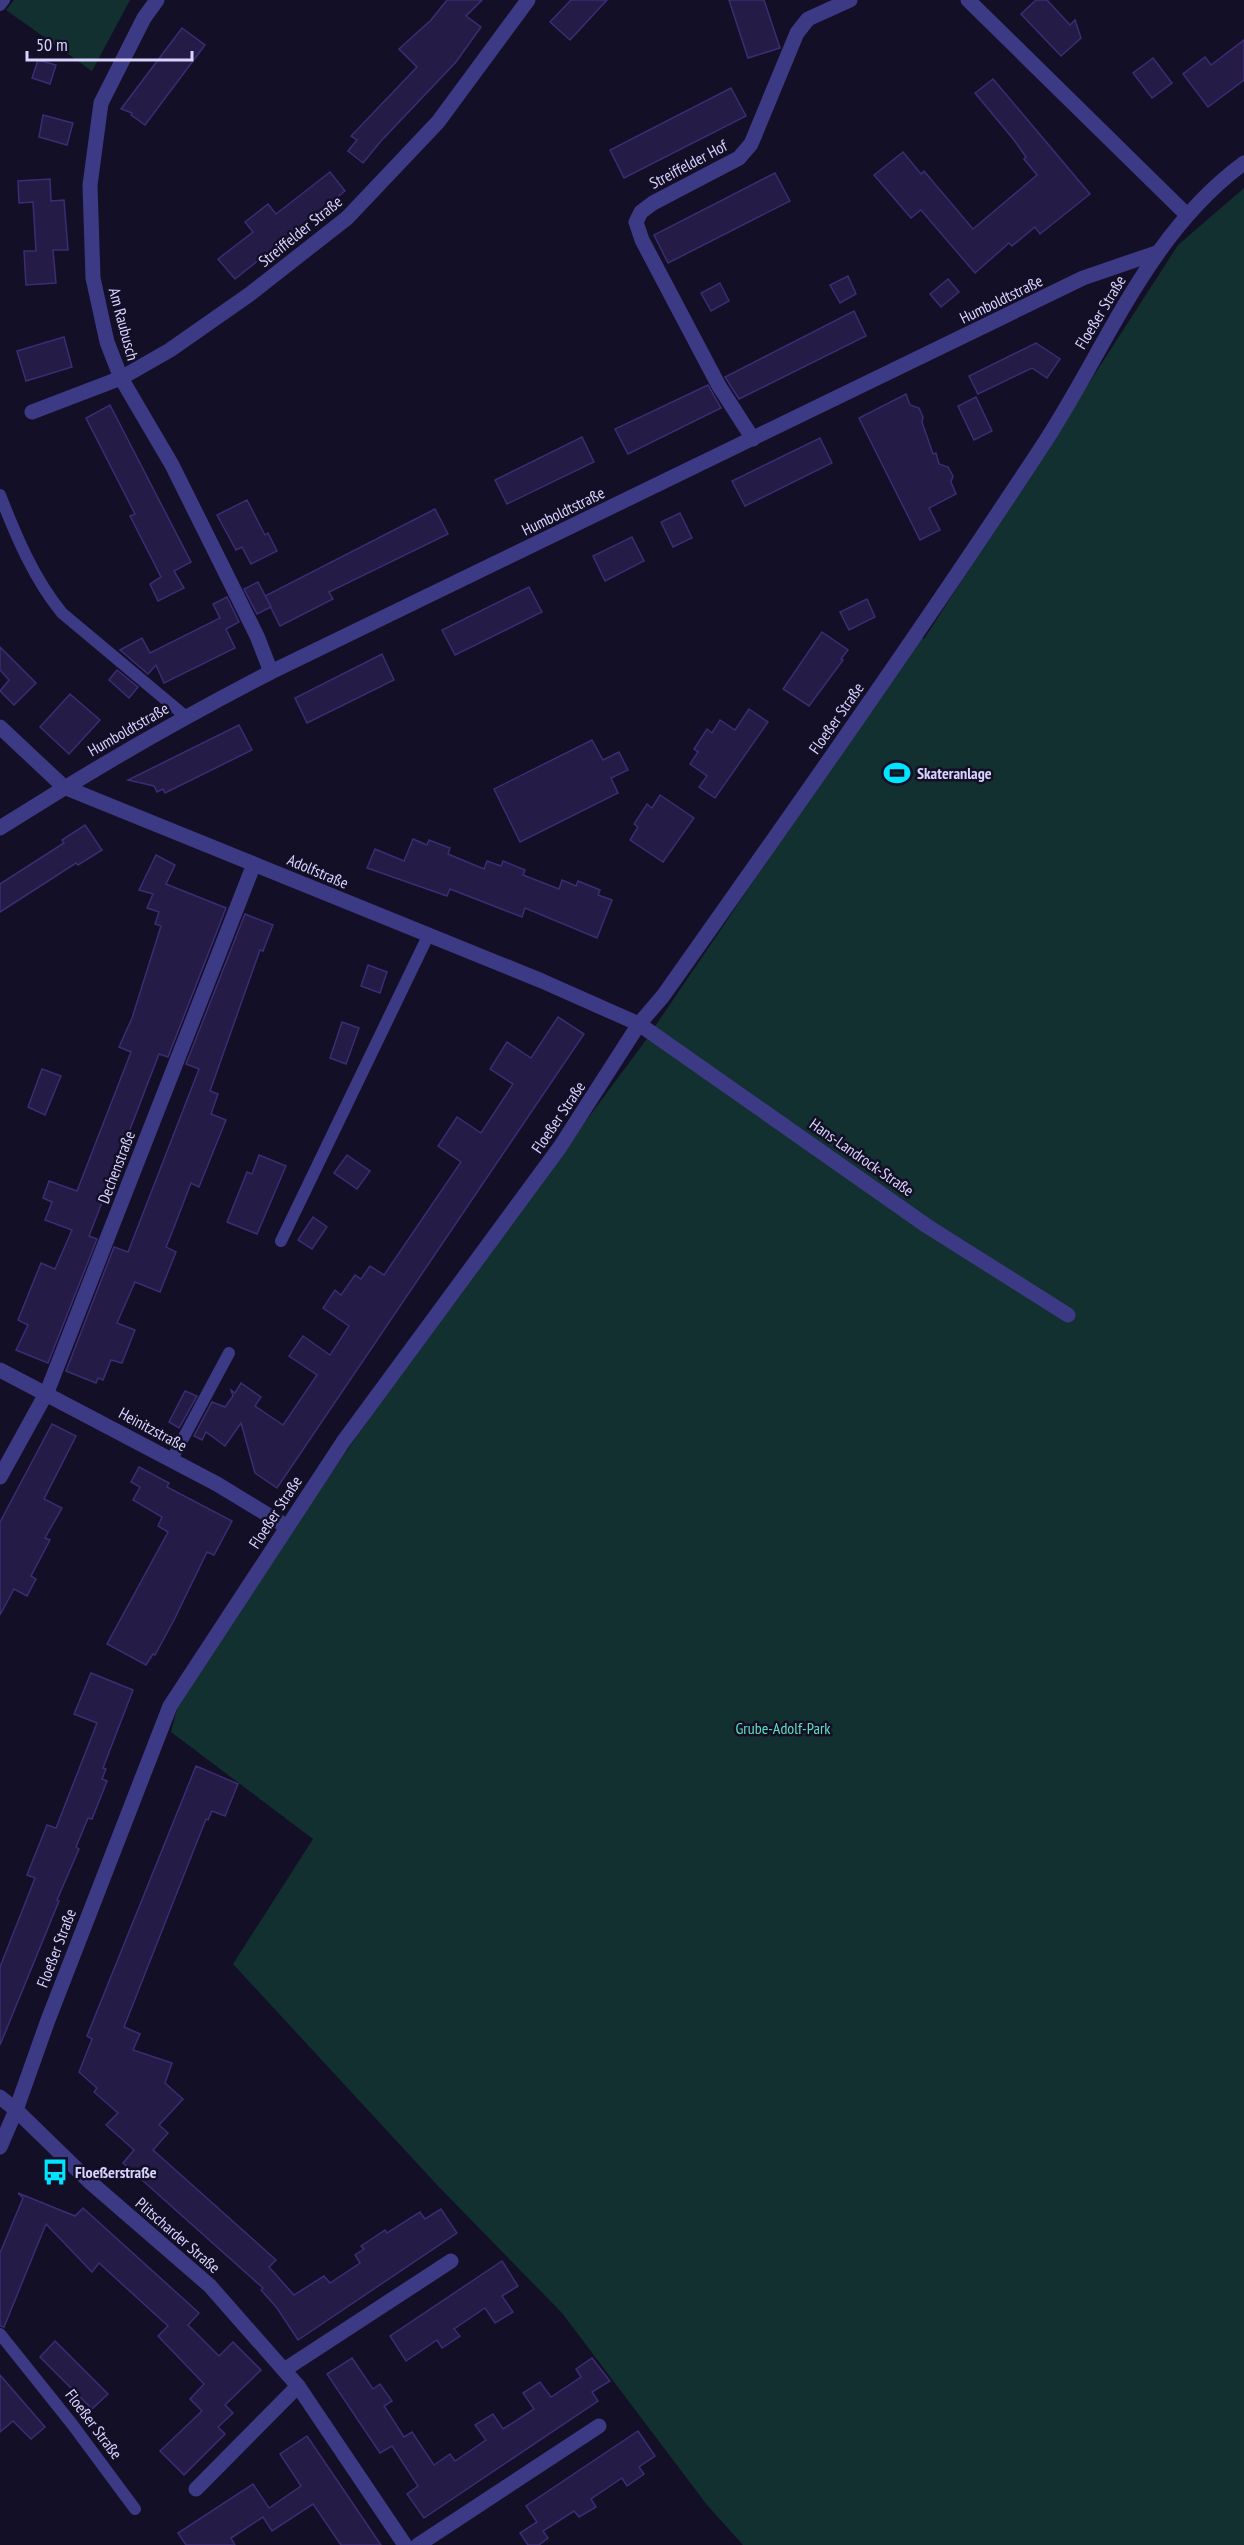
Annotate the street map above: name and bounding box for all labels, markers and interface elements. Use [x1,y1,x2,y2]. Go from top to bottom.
scale bar [27,24,192,62]
text: 50 m [36,33,68,56]
street label: Streiffelder Hof [646,135,731,193]
street label: Streiffelder Straße [254,191,346,271]
street label: Humboldtstraße [956,270,1046,328]
street label: Floeßer Straße [1070,271,1130,353]
street label: Am Raubusch [105,285,143,363]
street label: Humboldtstraße [518,482,608,540]
street label: Floeßer Straße [804,678,868,758]
street label: Humboldtstraße [84,698,172,760]
sports icon: Skateranlage [882,758,912,788]
place label: Skateranlage [917,763,992,783]
street label: Adolfstraße [285,849,351,893]
street label: Floeßer Straße [527,1077,589,1157]
street label: Hans-Landrock-Straße [806,1114,918,1200]
street label: Dechenstraße [93,1128,139,1206]
street label: Heinitzstraße [115,1403,191,1455]
street label: Floeßer Straße [244,1472,306,1552]
park label: Grube-Adolf-Park [736,1718,831,1738]
street label: Floeßer Straße [32,1906,80,1990]
bus stop icon: Floeßerstraße [40,2157,70,2187]
place label: Floeßerstraße [75,2162,157,2182]
street label: Plitscharder Straße [132,2193,224,2277]
street label: Floeßer Straße [61,2385,127,2463]

